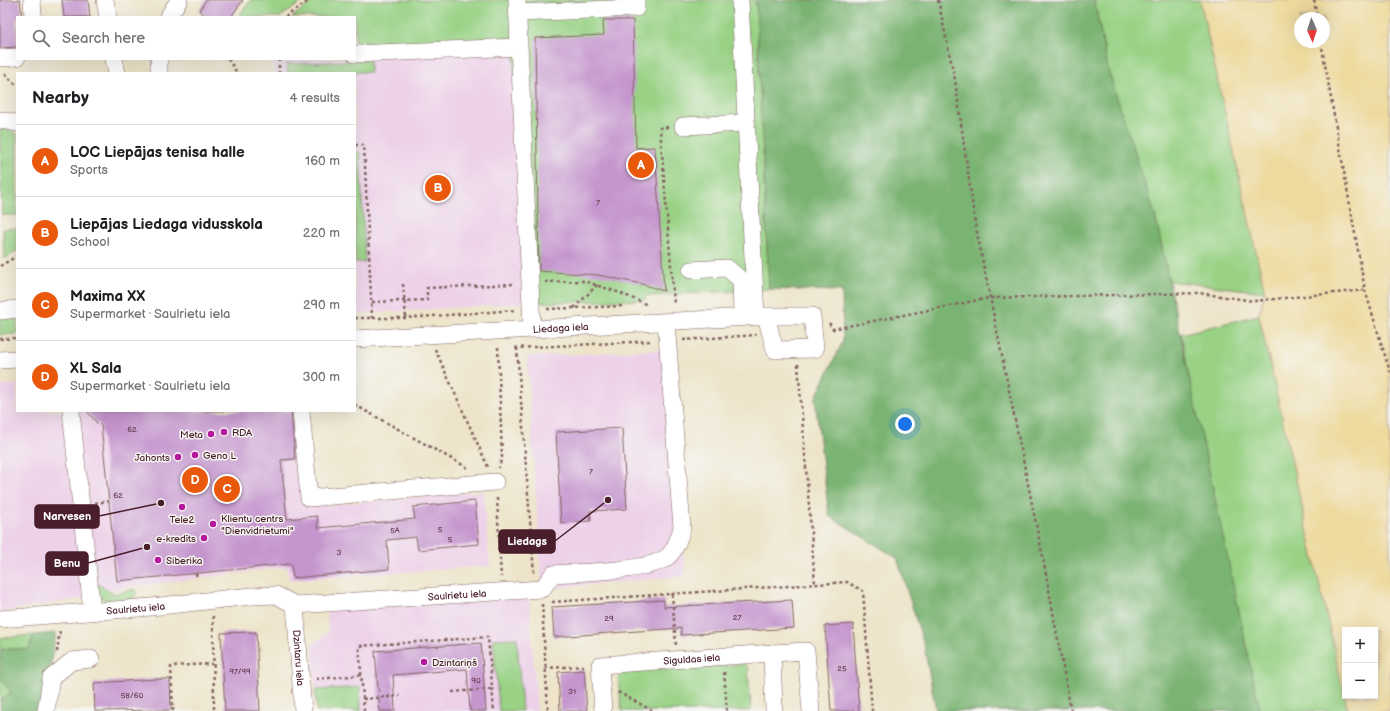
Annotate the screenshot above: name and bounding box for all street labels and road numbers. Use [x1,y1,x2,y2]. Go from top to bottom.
street label: Liedaga iela [533,321,589,336]
street label: Saulrietu iela [427,588,487,603]
street label: Saulrietu iela [106,600,166,618]
street label: Dzintaru iela [290,629,306,687]
street label: Siguldas iela [663,652,721,668]

